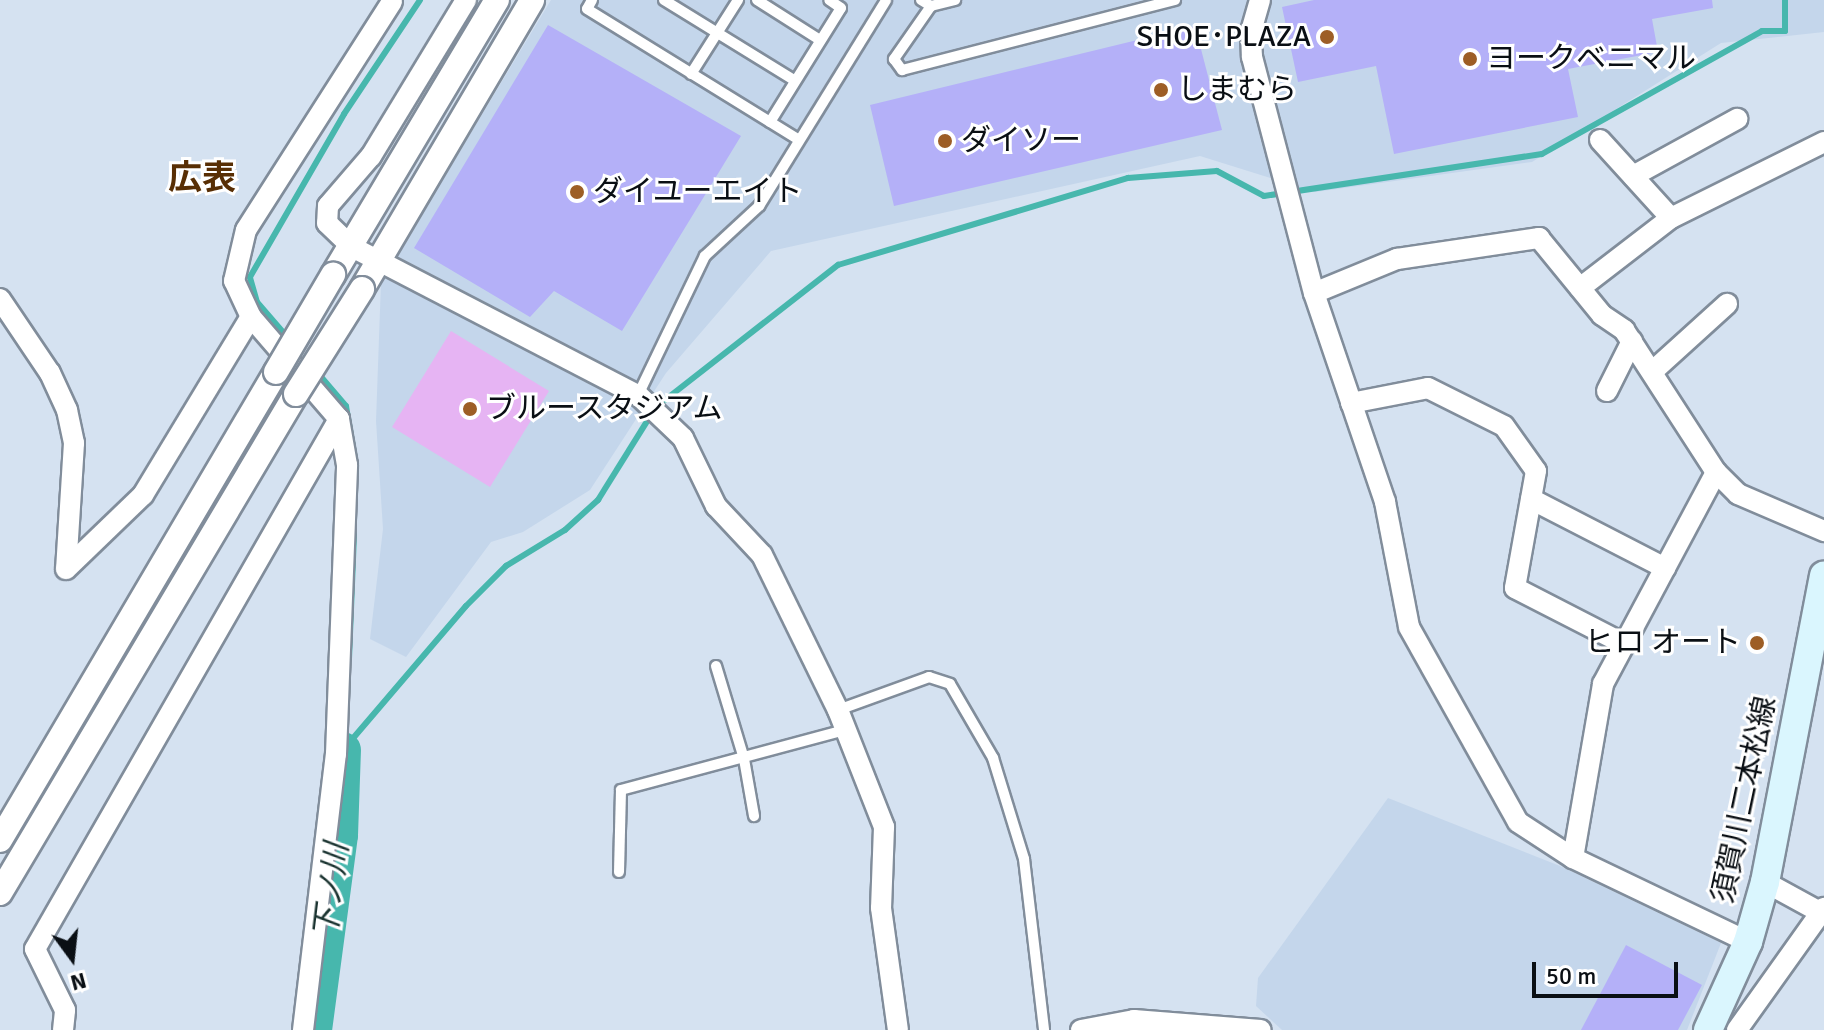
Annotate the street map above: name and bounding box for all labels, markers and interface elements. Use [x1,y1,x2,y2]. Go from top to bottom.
place label: SHOE･PLAZA [1136,19,1311,55]
marker: SHOE･PLAZA [1318,28,1336,46]
place label: ヨークベニマル [1486,41,1696,77]
marker: ヨークベニマル [1461,50,1479,68]
place label: しまむら [1177,72,1297,108]
marker: しまむら [1152,81,1170,99]
place label: ダイソー [961,123,1081,159]
marker: ダイソー [936,132,954,150]
district label: 広表 [168,159,236,199]
place label: ダイユーエイト [593,174,803,210]
marker: ダイユーエイト [568,183,586,201]
place label: ブルースタジアム [486,391,726,427]
marker: ブルースタジアム [461,400,479,418]
place label: ヒロ オート [1584,625,1741,661]
marker: ヒロ オート [1748,634,1766,652]
street label: 須賀川二本松線 [1706,694,1784,906]
water label: 下ノ川 [307,841,357,941]
north arrow [32,918,112,998]
scale bar [1536,946,1682,996]
text: 50 m [1546,961,1596,991]
text: N [67,967,89,997]

